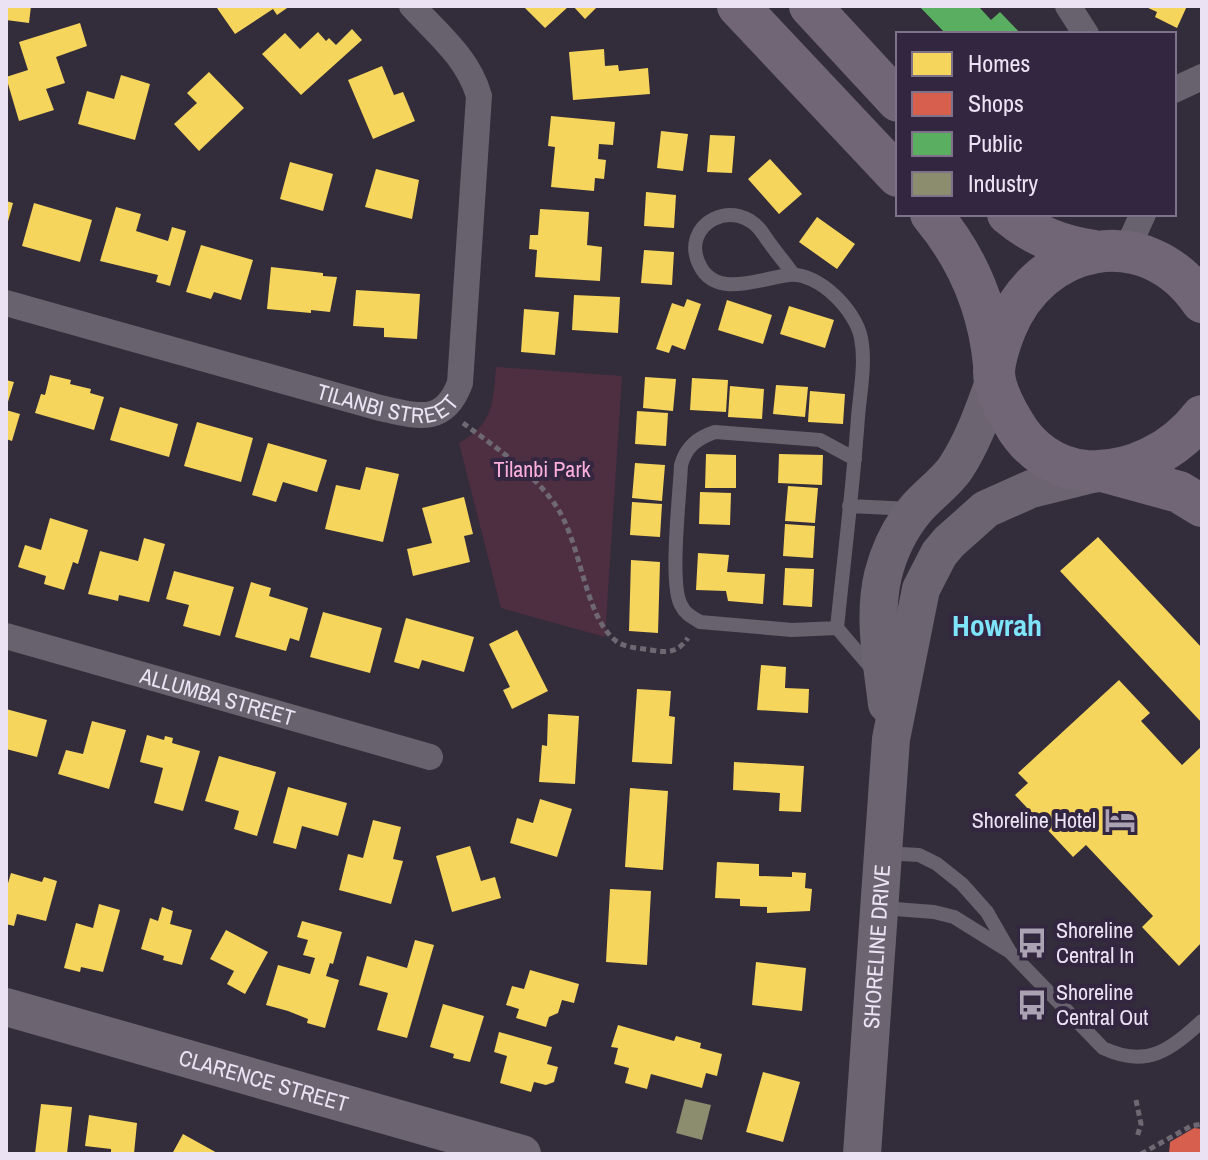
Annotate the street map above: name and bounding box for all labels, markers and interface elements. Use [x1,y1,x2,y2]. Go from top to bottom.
legend [896,32,1176,216]
text: Homes [968,47,1030,79]
text: Shops [968,87,1024,119]
text: Public [968,127,1023,159]
text: Industry [968,167,1038,199]
street label: TILANBI STREET [314,376,465,430]
park label: Tilanbi Park [494,454,591,484]
district label: Howrah [952,605,1042,645]
street label: ALLUMBA STREET [136,660,298,733]
hotel icon: Shoreline Hotel [1103,803,1137,837]
place label: Shoreline Hotel [972,805,1096,835]
street label: SHORELINE DRIVE [856,863,897,1030]
place label: Shoreline Central In [1056,915,1134,970]
bus stop icon: Shoreline Central In [1015,926,1049,960]
place label: Shoreline Central Out [1056,977,1148,1032]
bus stop icon: Shoreline Central Out [1015,988,1049,1022]
street label: CLARENCE STREET [176,1042,352,1119]

